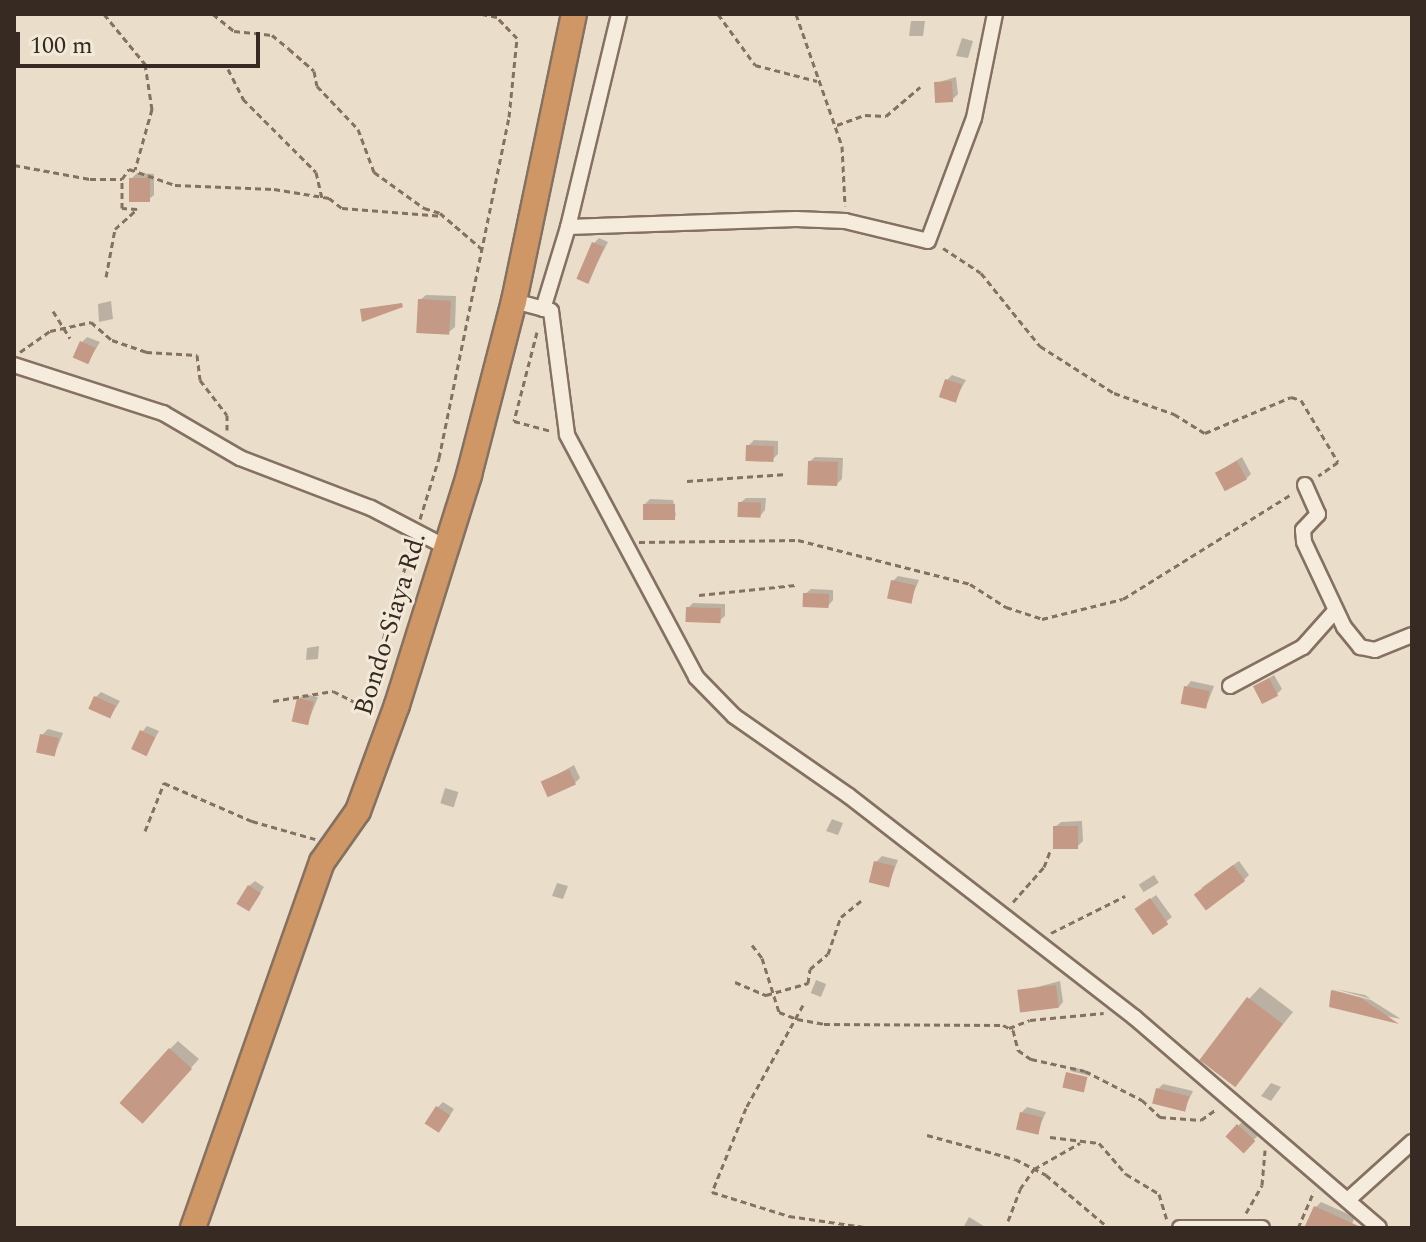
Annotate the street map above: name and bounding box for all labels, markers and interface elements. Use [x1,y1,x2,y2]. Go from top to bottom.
scale bar [20,16,264,66]
text: 100 m [30,28,93,64]
street label: Bondo-Siaya Rd. [348,529,434,719]

